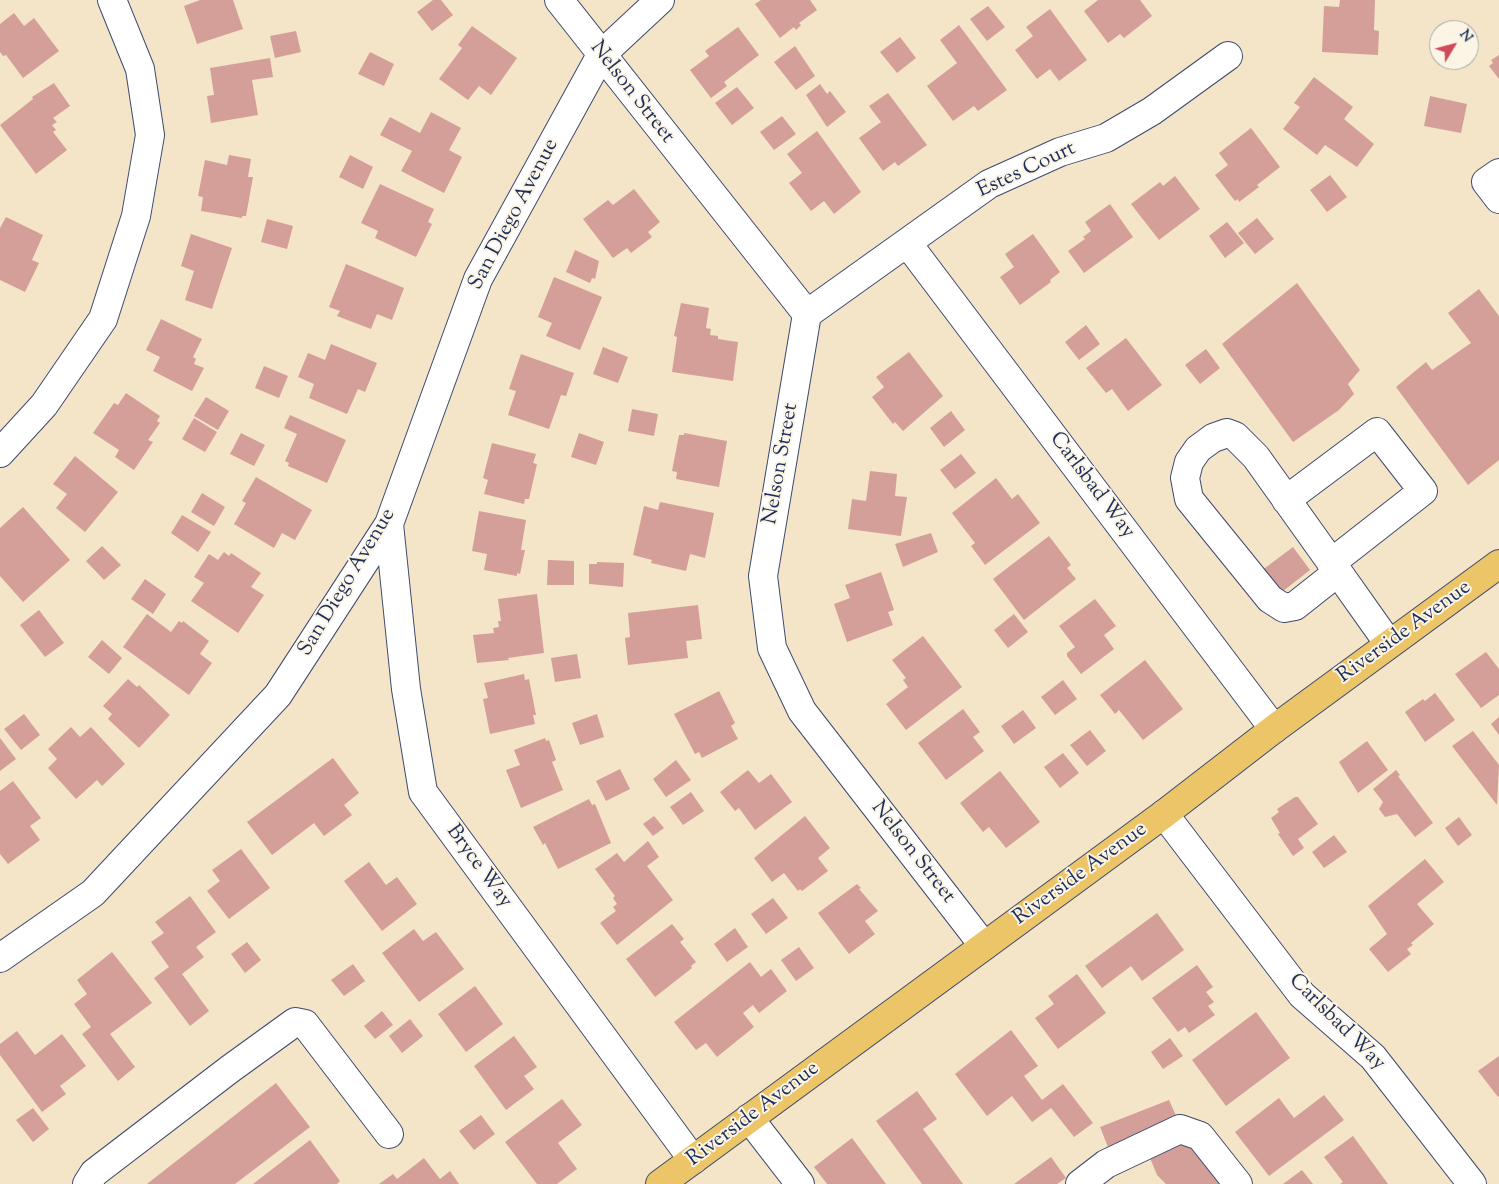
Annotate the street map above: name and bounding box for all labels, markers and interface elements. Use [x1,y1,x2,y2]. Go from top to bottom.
north arrow [1429,20,1479,70]
text: N [1454,26,1477,47]
street label: Nelson Street [583,37,679,149]
street label: San Diego Avenue [465,135,565,295]
street label: Estes Court [974,137,1080,205]
street label: Nelson Street [759,401,805,527]
street label: Carlsbad Way [1043,428,1139,544]
street label: San Diego Avenue [294,505,402,661]
street label: Riverside Avenue [1333,576,1477,690]
street label: Nelson Street [864,797,960,909]
street label: Riverside Avenue [1009,818,1153,932]
street label: Bryce Way [439,820,517,914]
street label: Carlsbad Way [1282,969,1390,1077]
street label: Riverside Avenue [683,1057,825,1173]

